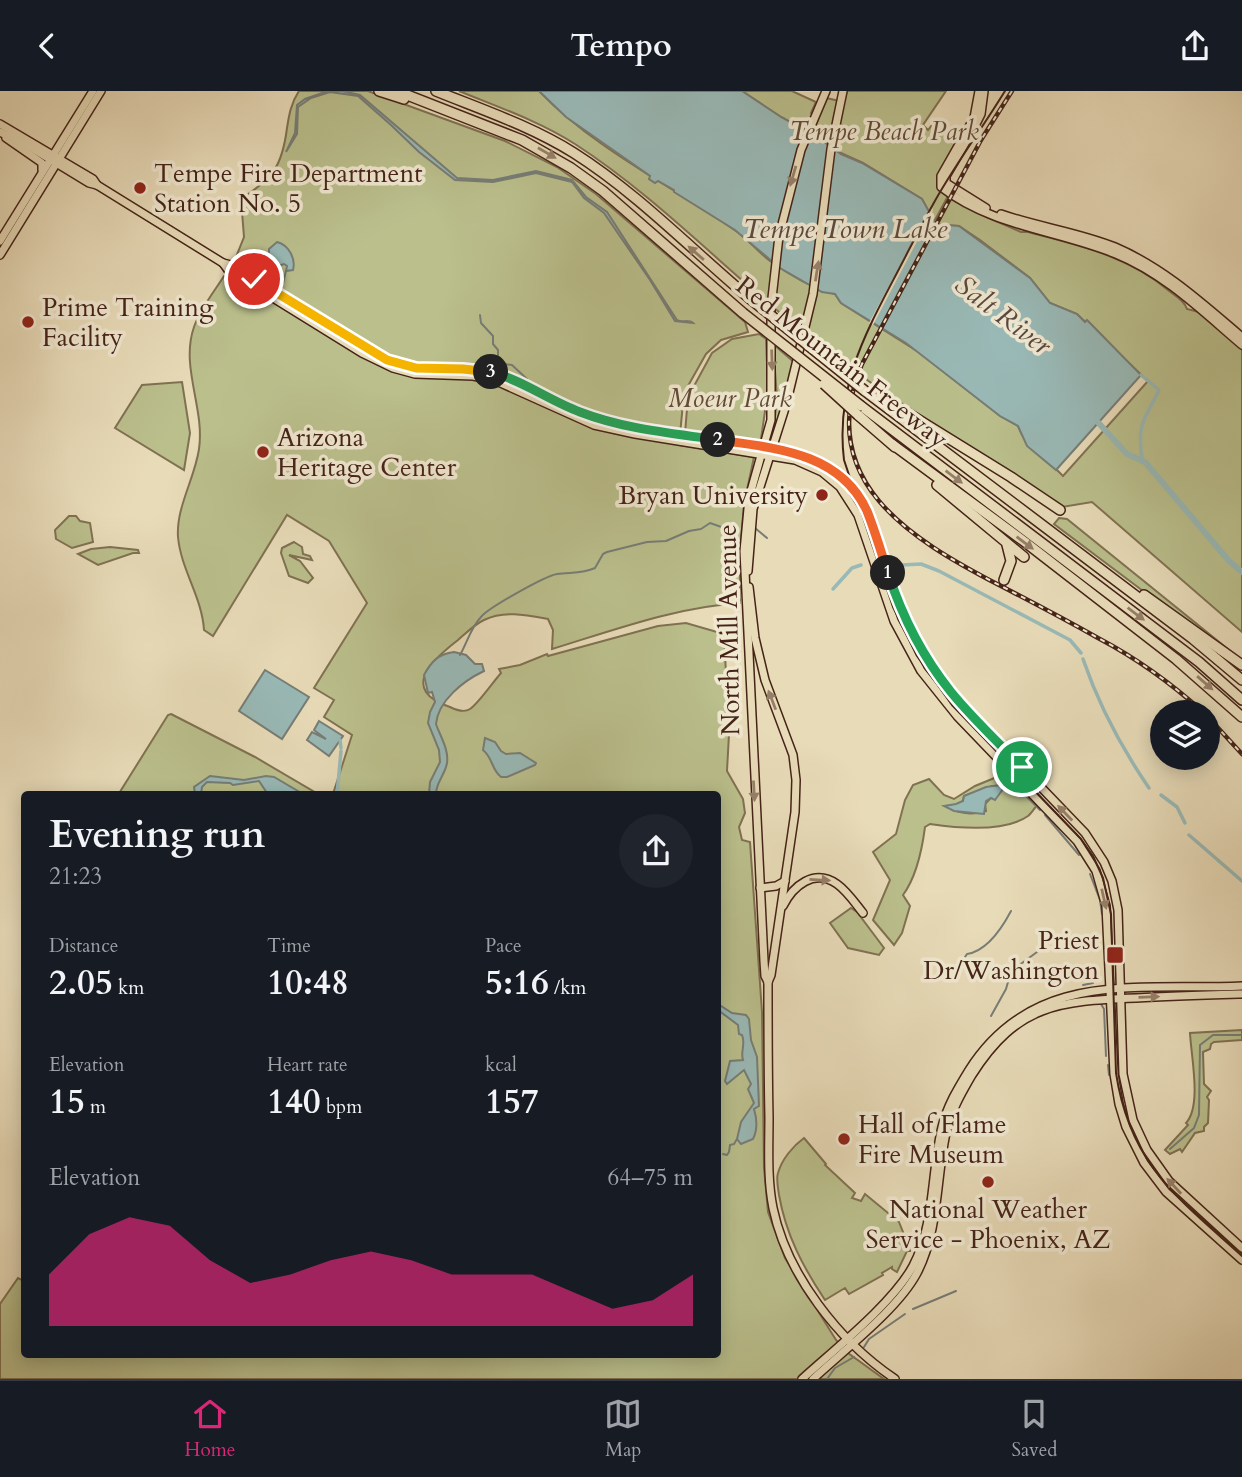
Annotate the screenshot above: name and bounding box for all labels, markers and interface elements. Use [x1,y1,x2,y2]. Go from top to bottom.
text: Tempo [570,24,672,68]
icon: back [28,27,66,65]
icon: share [1176,27,1214,65]
park label: Tempe Beach Park [789,114,979,149]
one-way arrow [537,147,556,159]
place label: Tempe Fire Department Station No. 5 [154,156,422,221]
one-way arrow [787,166,797,187]
marker: Tempe Fire Department Station No. 5 [132,180,148,196]
water label: Tempe Town Lake [743,210,948,248]
one-way arrow [688,246,705,261]
pin [224,249,284,309]
icon: check [235,260,273,298]
one-way arrow [811,260,822,282]
water label: Salt River [947,266,1060,364]
street label: Red Mountain Freeway [729,268,956,456]
place label: Prime Training Facility [42,290,214,355]
marker: Prime Training Facility [20,314,36,330]
one-way arrow [766,349,777,371]
pin: 3 [474,355,508,389]
text: 3 [486,358,495,384]
park label: Moeur Park [668,381,792,416]
place label: Arizona Heritage Center [277,420,457,485]
pin: 2 [700,423,736,457]
text: 2 [713,426,722,452]
marker: Arizona Heritage Center [255,444,271,460]
one-way arrow [945,470,963,485]
place label: Bryan University [618,478,808,513]
marker: Bryan University [814,487,830,503]
street label: North Mill Avenue [710,524,748,736]
one-way arrow [1016,536,1035,550]
pin: 1 [870,555,906,591]
text: 1 [883,559,892,585]
one-way arrow [1127,607,1145,621]
one-way arrow [1196,675,1214,691]
one-way arrow [767,689,778,710]
map controls [1150,700,1220,770]
button: layers [1150,700,1220,770]
pin [992,737,1052,797]
icon: arrive [1003,748,1041,786]
one-way arrow [749,780,760,802]
one-way arrow [1058,805,1074,822]
text: Evening run [49,809,265,861]
button: share [619,814,693,888]
text: 21:23 [49,861,102,892]
one-way arrow [809,875,831,886]
one-way arrow [1099,888,1110,910]
place label: Priest Dr/Washington [923,923,1099,988]
text: Distance [49,933,118,959]
text: Time [267,933,311,959]
text: Pace [485,933,522,959]
marker: Priest Dr/Washington [1105,945,1125,965]
text: 2.05 [49,959,113,1007]
text: 10:48 [267,959,349,1007]
text: 5:16 [485,959,549,1007]
text: km [113,975,144,1001]
text: /km [549,975,586,1001]
one-way arrow [1138,992,1160,1003]
text: Elevation [49,1052,124,1078]
text: Heart rate [267,1052,348,1078]
text: kcal [485,1052,517,1078]
text: 15 [49,1078,85,1126]
text: 140 [267,1078,321,1126]
text: 157 [485,1078,539,1126]
text: m [85,1094,106,1120]
text: bpm [321,1094,362,1120]
place label: Hall of Flame Fire Museum [858,1107,1007,1172]
marker: Hall of Flame Fire Museum [836,1131,852,1147]
text: Elevation [49,1162,140,1193]
text: 64–75 m [608,1162,693,1193]
marker: National Weather Service - Phoenix, AZ [980,1174,996,1190]
one-way arrow [1166,1178,1182,1195]
place label: National Weather Service - Phoenix, AZ [865,1192,1111,1257]
tab: Home [185,1395,235,1463]
tab: Map [604,1395,642,1463]
tab: Saved [1011,1395,1057,1463]

